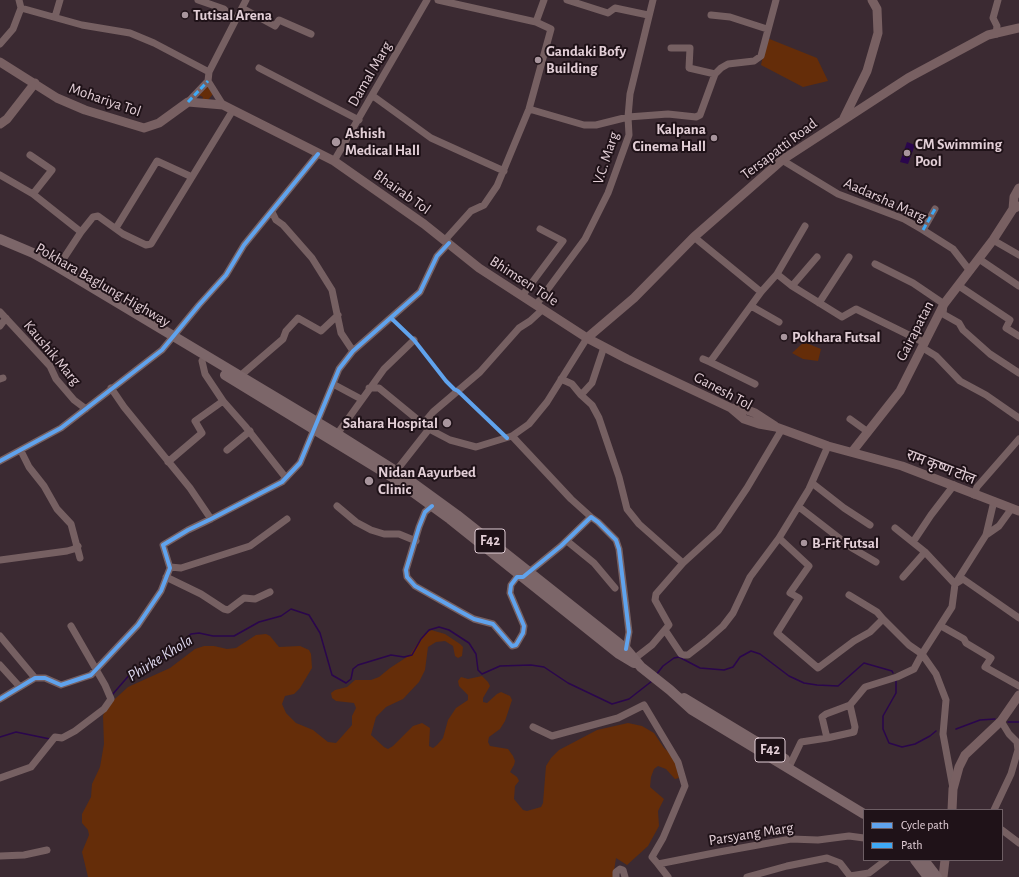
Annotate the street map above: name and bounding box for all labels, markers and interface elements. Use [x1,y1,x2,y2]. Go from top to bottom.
place label: Tutisal Arena [193,6,272,24]
marker: Tutisal Arena [180,10,190,20]
street label: Damal Marg [344,38,396,110]
place label: Gandaki Bofy Building [546,42,626,77]
marker: Gandaki Bofy Building [533,55,543,65]
street label: Mohariya Tol [67,79,143,121]
street label: Tersapatti Road [737,115,821,183]
place label: Kalpana Cinema Hall [632,120,706,155]
place label: Ashish Medical Hall [345,124,420,159]
street label: V.C. Marg [589,129,623,187]
marker: Kalpana Cinema Hall [709,133,719,143]
place label: CM Swimming Pool [915,135,1002,170]
marker: Ashish Medical Hall [330,136,342,148]
marker: CM Swimming Pool [902,148,912,158]
street label: Bhairab Tol [370,166,434,218]
street label: Aadarsha Marg [841,174,929,226]
street label: Pokhara Baglung Highway [32,239,174,331]
street label: Bhimsen Tole [486,252,562,310]
street label: Gairapatan [892,298,938,364]
street label: Kaushik Marg [20,317,84,389]
place label: Pokhara Futsal [792,328,880,346]
marker: Pokhara Futsal [779,332,789,342]
street label: Ganesh Tol [691,368,755,414]
place label: Sahara Hospital [343,414,438,432]
marker: Sahara Hospital [441,417,453,429]
street label: राम कृष्ण टोल [904,446,978,488]
place label: Nidan Aayurbed Clinic [378,463,476,498]
marker: Nidan Aayurbed Clinic [363,475,375,487]
road number: F42 [475,529,505,553]
place label: B-Fit Futsal [812,534,879,552]
marker: B-Fit Futsal [799,538,809,548]
water label: Phirke Khola [124,630,196,686]
road number: F42 [755,738,785,762]
legend [863,809,1003,861]
street label: Parsyang Marg [707,818,795,850]
text: Cycle path [901,819,949,831]
text: Path [901,839,923,851]

